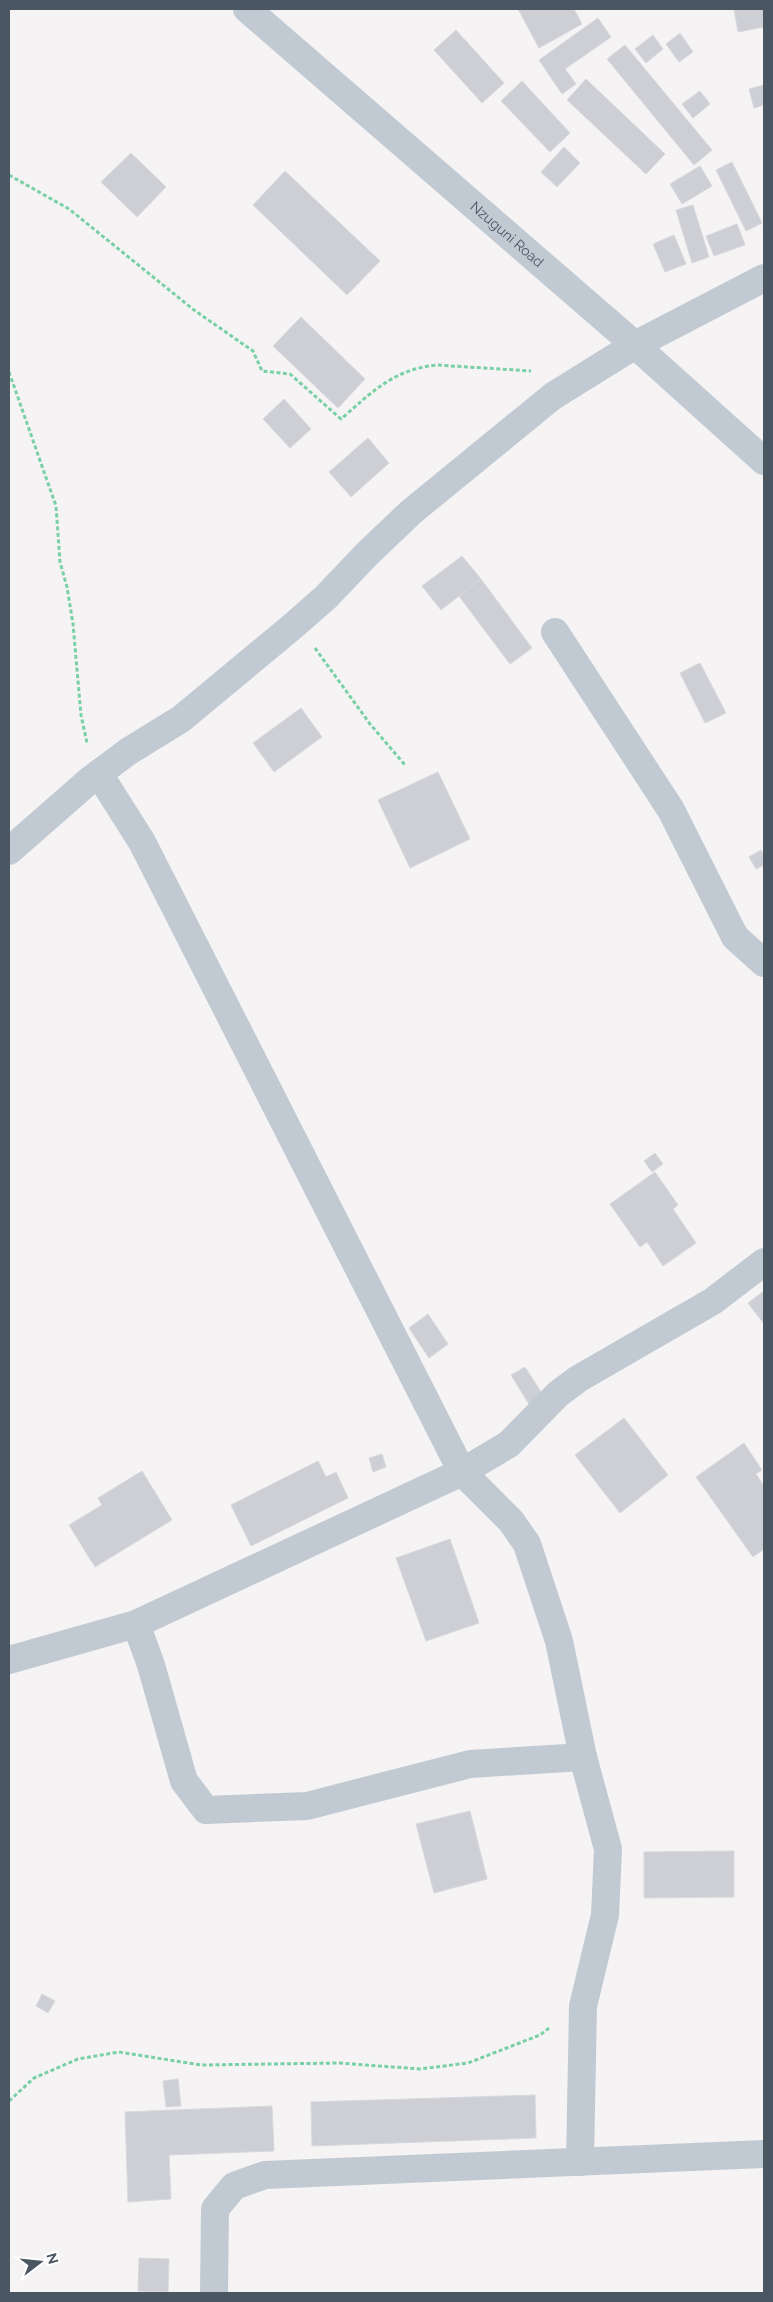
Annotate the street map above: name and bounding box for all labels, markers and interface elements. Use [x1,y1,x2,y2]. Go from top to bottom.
street label: Nzuguni Road [467,198,547,270]
north arrow [15,2237,65,2287]
text: N [43,2251,62,2266]

